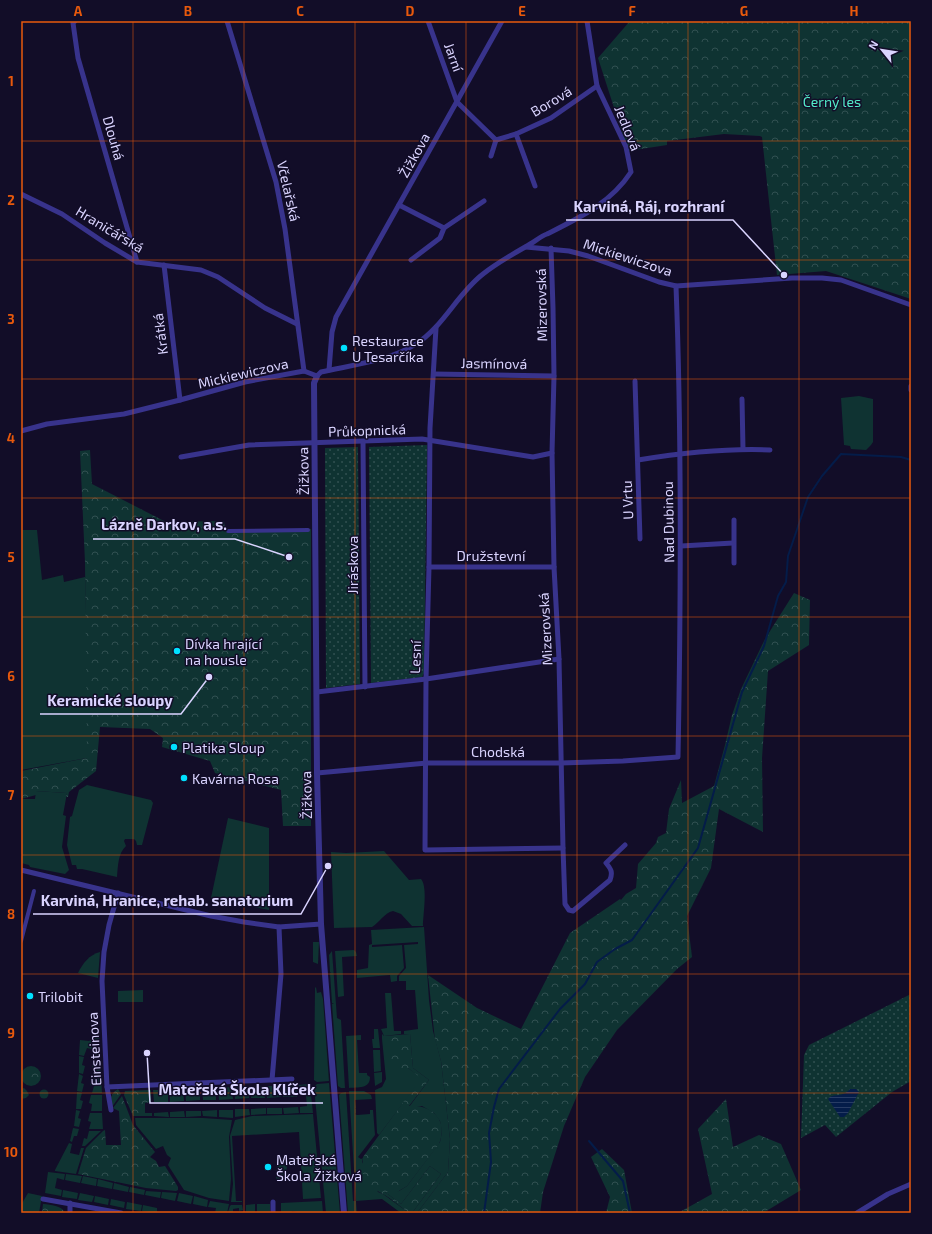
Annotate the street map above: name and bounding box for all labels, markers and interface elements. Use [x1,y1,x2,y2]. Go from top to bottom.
text: A [74,3,83,19]
text: B [184,3,192,19]
text: C [296,3,304,19]
text: D [406,3,415,19]
text: E [518,3,526,19]
text: F [628,3,636,19]
text: G [740,3,748,19]
text: H [850,3,859,19]
north arrow [862,30,902,70]
text: N [865,38,881,51]
street label: Jarní [441,40,467,74]
text: 1 [8,73,14,89]
street label: Borová [527,82,575,120]
park label: Černý les [803,93,861,110]
street label: Jedlová [611,103,645,153]
street label: Dlouhá [100,114,128,162]
street label: Žižkova [395,130,433,180]
street label: Včelařská [274,159,304,223]
text: 2 [7,192,15,208]
callout: Karviná, Ráj, rozhraní [566,193,733,220]
text: Karviná, Ráj, rozhraní [574,197,725,215]
street label: Hraničářská [73,202,147,256]
street label: Mickiewiczova [581,235,675,279]
street label: Mizerovská [532,268,550,342]
text: 3 [7,311,15,327]
street label: Krátká [149,312,171,356]
place label: Restaurace U Tesarčíka [352,332,424,365]
marker: Restaurace U Tesarčíka [339,343,349,353]
street label: Mickiewiczova [196,354,290,392]
street label: Jasmínová [461,354,527,372]
street label: Průkopnická [328,420,406,440]
text: 4 [7,430,15,446]
street label: Žižkova [294,447,312,495]
street label: U Vrtu [618,480,636,520]
street label: Nad Dubinou [659,481,677,563]
callout: Lázně Darkov, a.s. [93,512,235,539]
text: Lázně Darkov, a.s. [101,515,227,533]
street label: Jiráskova [344,536,361,594]
street label: Družstevní [457,547,526,564]
text: 5 [7,549,15,565]
street label: Mizerovská [535,592,555,666]
place label: Dívka hrající na housle [185,635,262,668]
street label: Lesní [406,639,424,674]
marker: Dívka hrající na housle [172,646,182,656]
text: 6 [7,668,15,684]
callout: Keramické sloupy [40,687,181,714]
text: Keramické sloupy [47,691,173,710]
place label: Platika Sloup [182,739,265,756]
marker: Platika Sloup [169,742,179,752]
street label: Chodská [471,743,525,760]
place label: Kavárna Rosa [192,770,279,787]
street label: Žižkova [297,771,315,819]
marker: Kavárna Rosa [179,773,189,783]
text: 7 [8,787,15,803]
callout: Karviná, Hranice, rehab. sanatorium [33,887,301,914]
text: Karviná, Hranice, rehab. sanatorium [41,891,293,909]
text: 8 [7,906,15,922]
place label: Trilobit [38,988,83,1005]
marker: Trilobit [25,991,35,1001]
street label: Einsteinova [84,1012,104,1086]
text: 9 [7,1025,15,1041]
callout: Mateřská Škola Klíček [150,1076,323,1103]
text: Mateřská Škola Klíček [159,1080,316,1098]
text: 10 [4,1144,18,1160]
place label: Mateřská Škola Žižková [276,1151,362,1184]
marker: Mateřská Škola Žižková [263,1162,273,1172]

